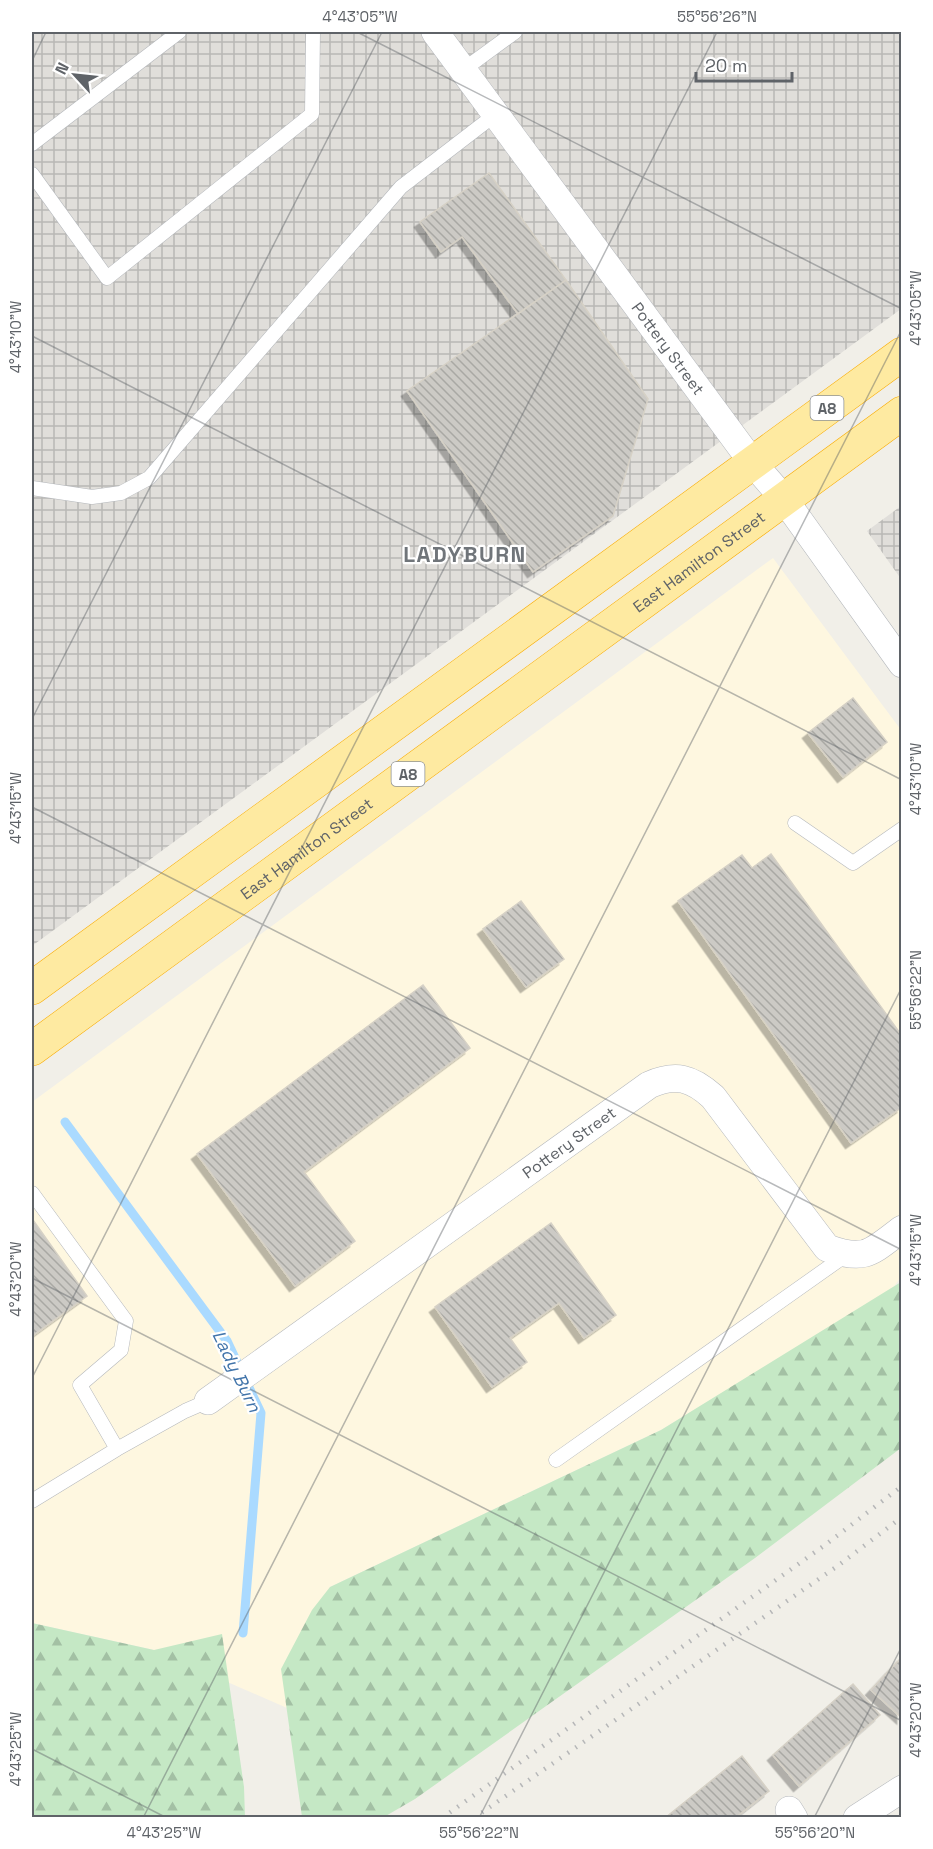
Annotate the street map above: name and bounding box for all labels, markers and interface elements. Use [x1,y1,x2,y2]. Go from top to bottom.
text: 4°43'05"W [322,7,398,26]
text: 55°56'26"N [677,7,757,26]
north arrow [45,45,105,105]
scale bar [696,45,792,83]
text: 20 m [705,54,748,77]
text: N [50,59,74,78]
text: 4°43'05"W [906,270,925,346]
street label: Pottery Street [627,298,709,399]
text: 4°43'10"W [6,301,25,373]
road number: A8 [810,396,844,420]
street label: East Hamilton Street [628,506,769,617]
district label: LADYBURN [403,540,527,568]
text: 4°43'10"W [906,743,925,815]
road number: A8 [392,762,424,786]
text: 4°43'15"W [6,772,25,844]
street label: East Hamilton Street [236,793,377,904]
text: 55°56'22"N [906,950,925,1030]
street label: Pottery Street [518,1102,620,1183]
text: 4°43'15"W [906,1214,925,1286]
text: 4°43'20"W [6,1241,25,1317]
water label: Lady Burn [207,1326,267,1416]
text: 4°43'20"W [906,1682,925,1758]
text: 4°43'25"W [6,1712,25,1786]
text: 4°43'25"W [127,1823,201,1842]
text: 55°56'22"N [439,1823,519,1842]
text: 55°56'20"N [775,1823,855,1842]

